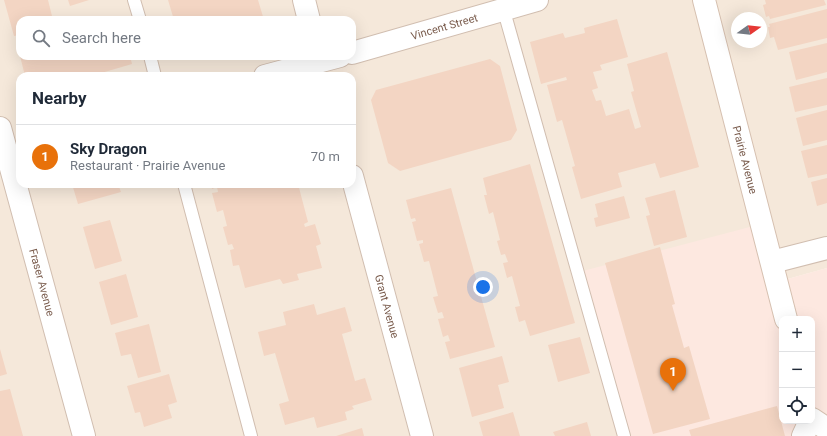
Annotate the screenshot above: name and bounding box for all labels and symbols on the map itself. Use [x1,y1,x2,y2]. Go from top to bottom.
street label: Vincent Street [409,11,480,42]
north arrow [731,12,767,48]
street label: Prairie Avenue [730,124,760,196]
street label: Fraser Avenue [27,247,58,318]
street label: Grant Avenue [372,273,402,340]
your location [473,277,493,297]
pin: 1 [660,358,686,391]

